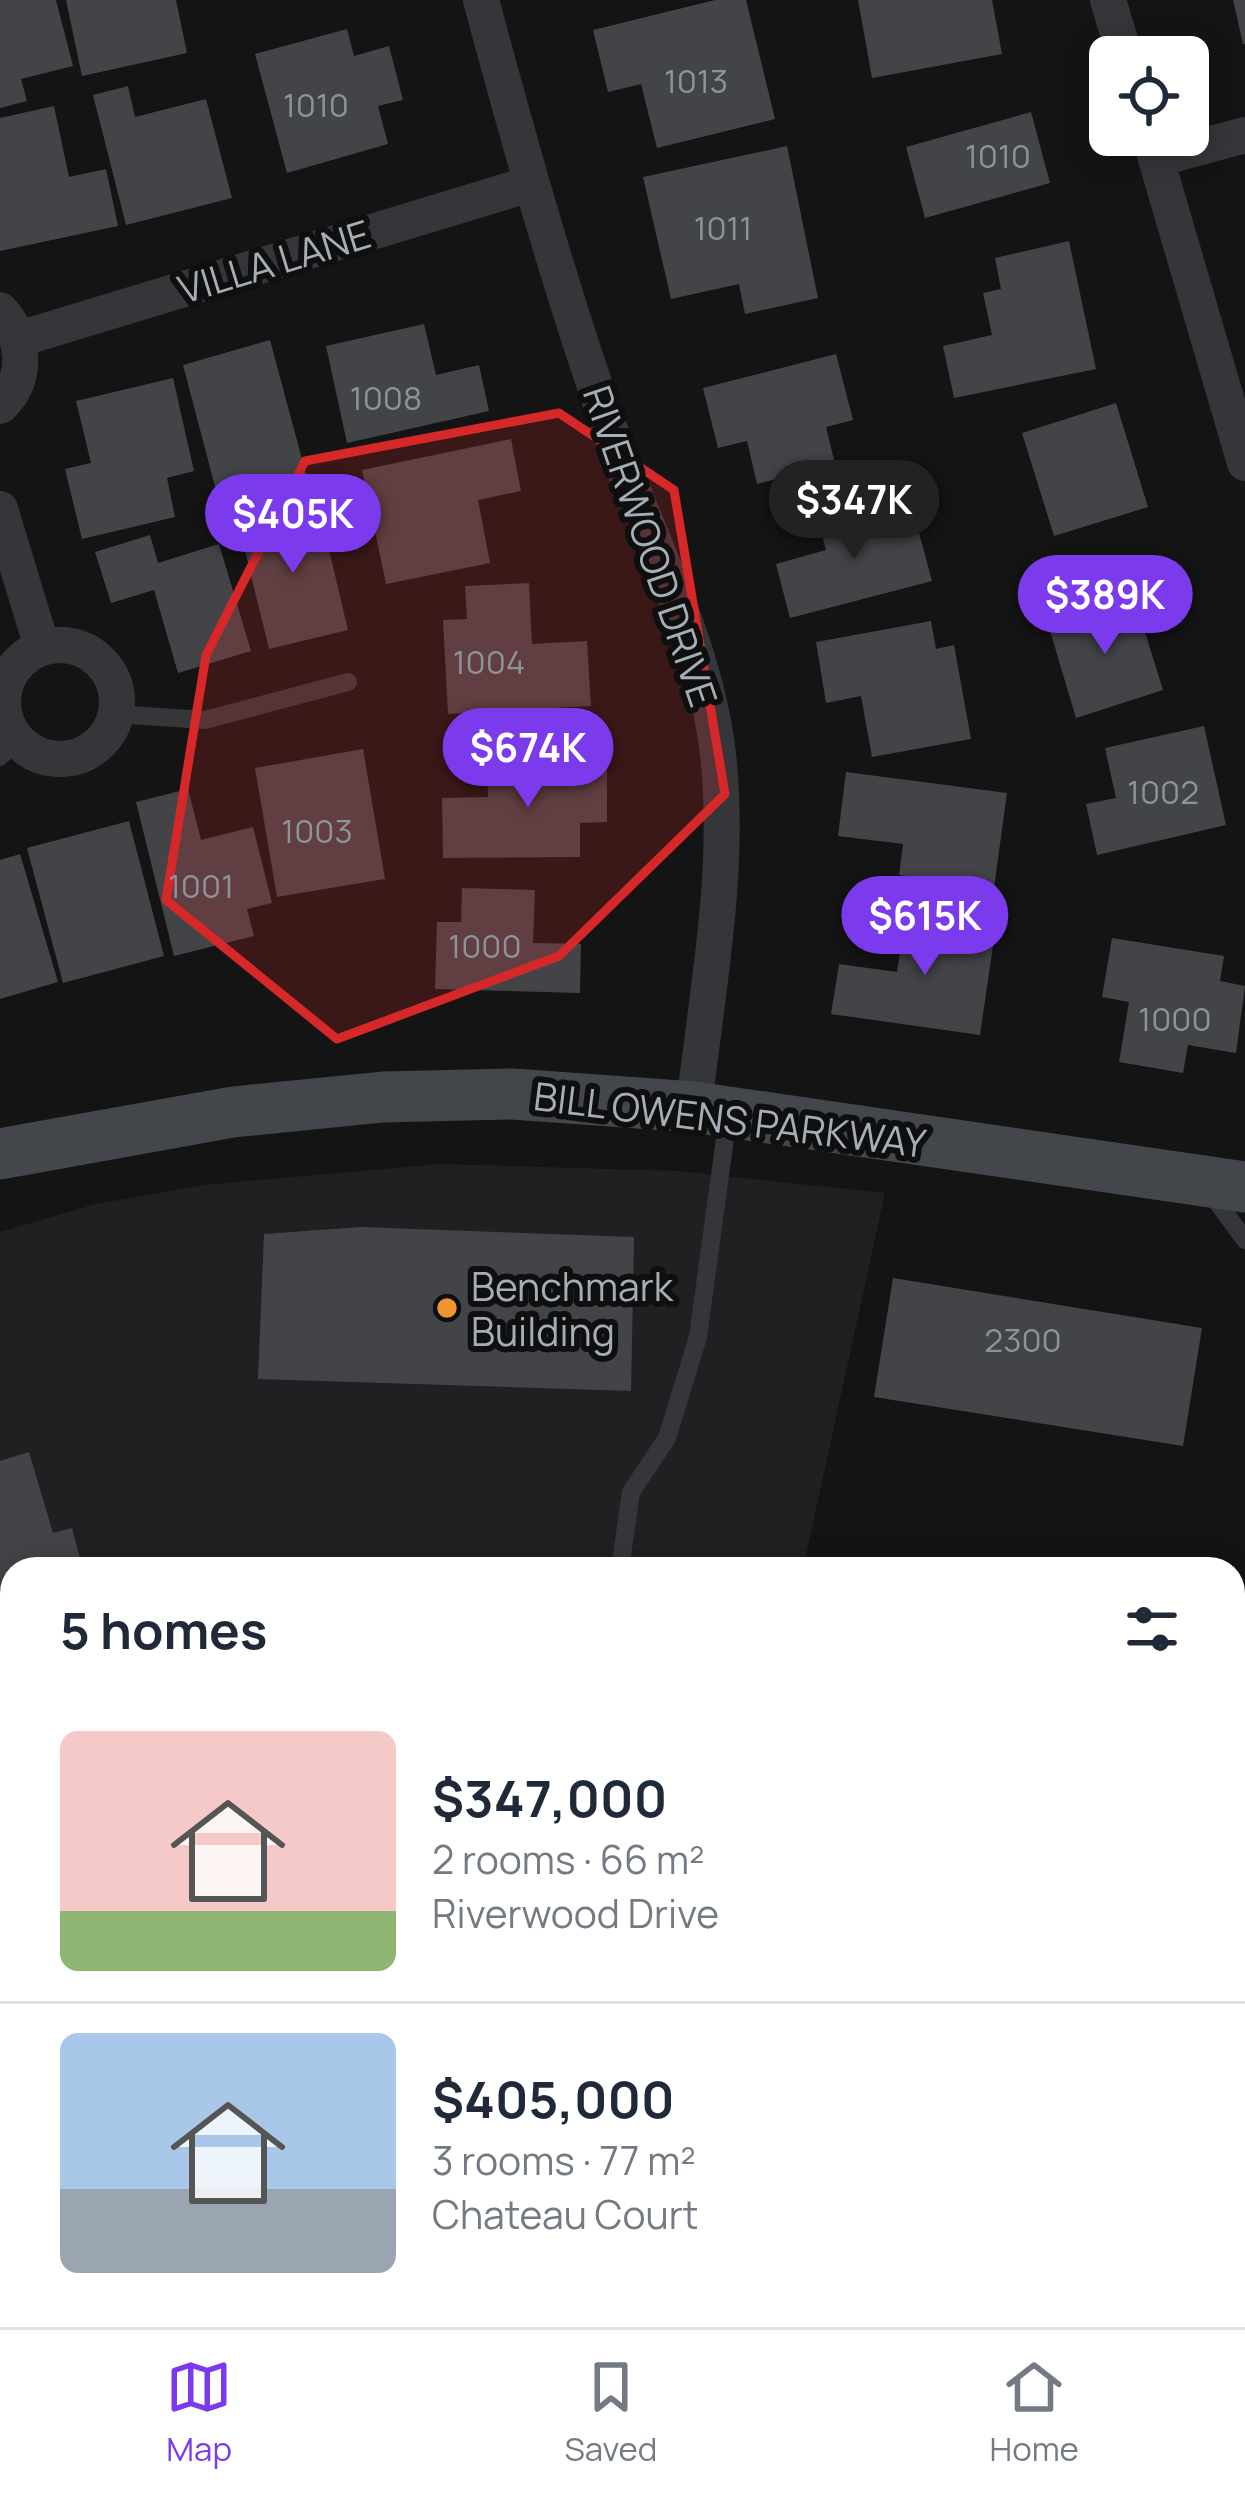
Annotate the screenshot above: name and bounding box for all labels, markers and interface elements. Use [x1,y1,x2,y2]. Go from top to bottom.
map controls [1089,36,1209,156]
button: locate [1089,36,1209,156]
house number: 1013 [664,58,728,103]
house number: 1010 [283,82,349,127]
house number: 1010 [965,133,1031,178]
house number: 1011 [694,205,752,250]
street label: VILLA LANE [171,206,377,316]
house number: 1008 [350,375,422,420]
street label: RIVERWOOD DRIVE [571,378,731,714]
pin: $347K [770,460,938,562]
text: $347K [796,472,912,526]
pin: $405K [209,474,377,576]
text: $405K [232,486,354,540]
pin: $389K [1021,555,1189,657]
text: $389K [1045,567,1165,621]
house number: 1004 [453,639,525,684]
pin: $674K [444,708,612,810]
text: $674K [470,720,586,774]
house number: 1002 [1127,769,1199,814]
house number: 1003 [281,808,353,853]
house number: 1001 [168,863,234,908]
pin: $615K [841,876,1009,978]
text: $615K [868,888,982,942]
house number: 1000 [448,923,522,968]
house number: 1000 [1138,996,1212,1041]
street label: BILL OWENS PARKWAY [531,1068,930,1170]
place label: Benchmark Building [471,1259,675,1358]
marker: Benchmark Building [434,1295,460,1321]
house number: 2300 [984,1317,1062,1362]
text: 5 homes [60,1595,267,1664]
icon: filters [1119,1596,1185,1662]
text: $347,000 [432,1763,667,1832]
icon: home [156,1779,300,1923]
text: 2 rooms · 66 m² [432,1832,705,1886]
text: Riverwood Drive [432,1886,719,1940]
text: $405,000 [432,2064,675,2133]
icon: home [156,2081,300,2225]
text: 3 rooms · 77 m² [432,2133,696,2187]
text: Chateau Court [432,2187,698,2241]
tab: Map [166,2354,232,2471]
tab: Saved [564,2354,657,2471]
tab: Home [990,2354,1079,2471]

